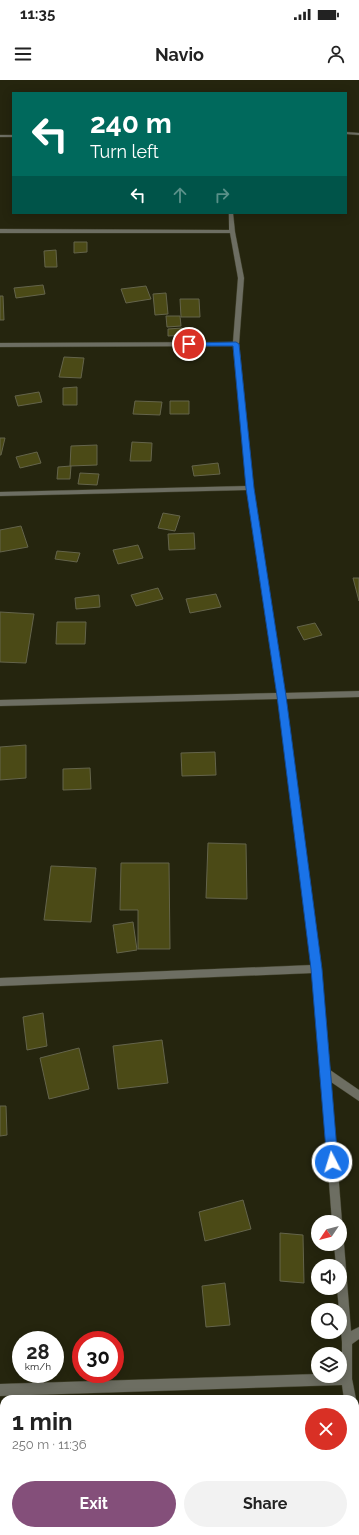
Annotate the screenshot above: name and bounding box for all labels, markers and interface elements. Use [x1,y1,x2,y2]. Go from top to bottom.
text: 11:35 [20,5,55,23]
icon: menu [12,43,34,65]
icon: person [325,43,347,65]
text: Navio [155,44,204,65]
text: 240 m [90,107,172,140]
icon: left [24,108,76,160]
text: Turn left [90,141,159,162]
icon: left [127,184,149,206]
icon: ahead [169,184,191,206]
icon: right [211,184,233,206]
pin [172,327,206,361]
icon: arrive [178,333,200,355]
position arrow [311,1141,353,1183]
north arrow [311,1215,347,1251]
map controls [311,1215,347,1383]
button: sound [311,1259,347,1295]
button: search [311,1303,347,1339]
speed limit sign: 30 [72,1331,124,1383]
text: 28 [26,1340,50,1364]
button: layers [311,1347,347,1383]
text: km/h [25,1361,51,1372]
text: 1 min [12,1407,73,1436]
button: close [305,1408,347,1450]
text: 250 m · 11:36 [12,1437,87,1452]
button: Exit [12,1481,176,1527]
button: Share [184,1481,347,1527]

